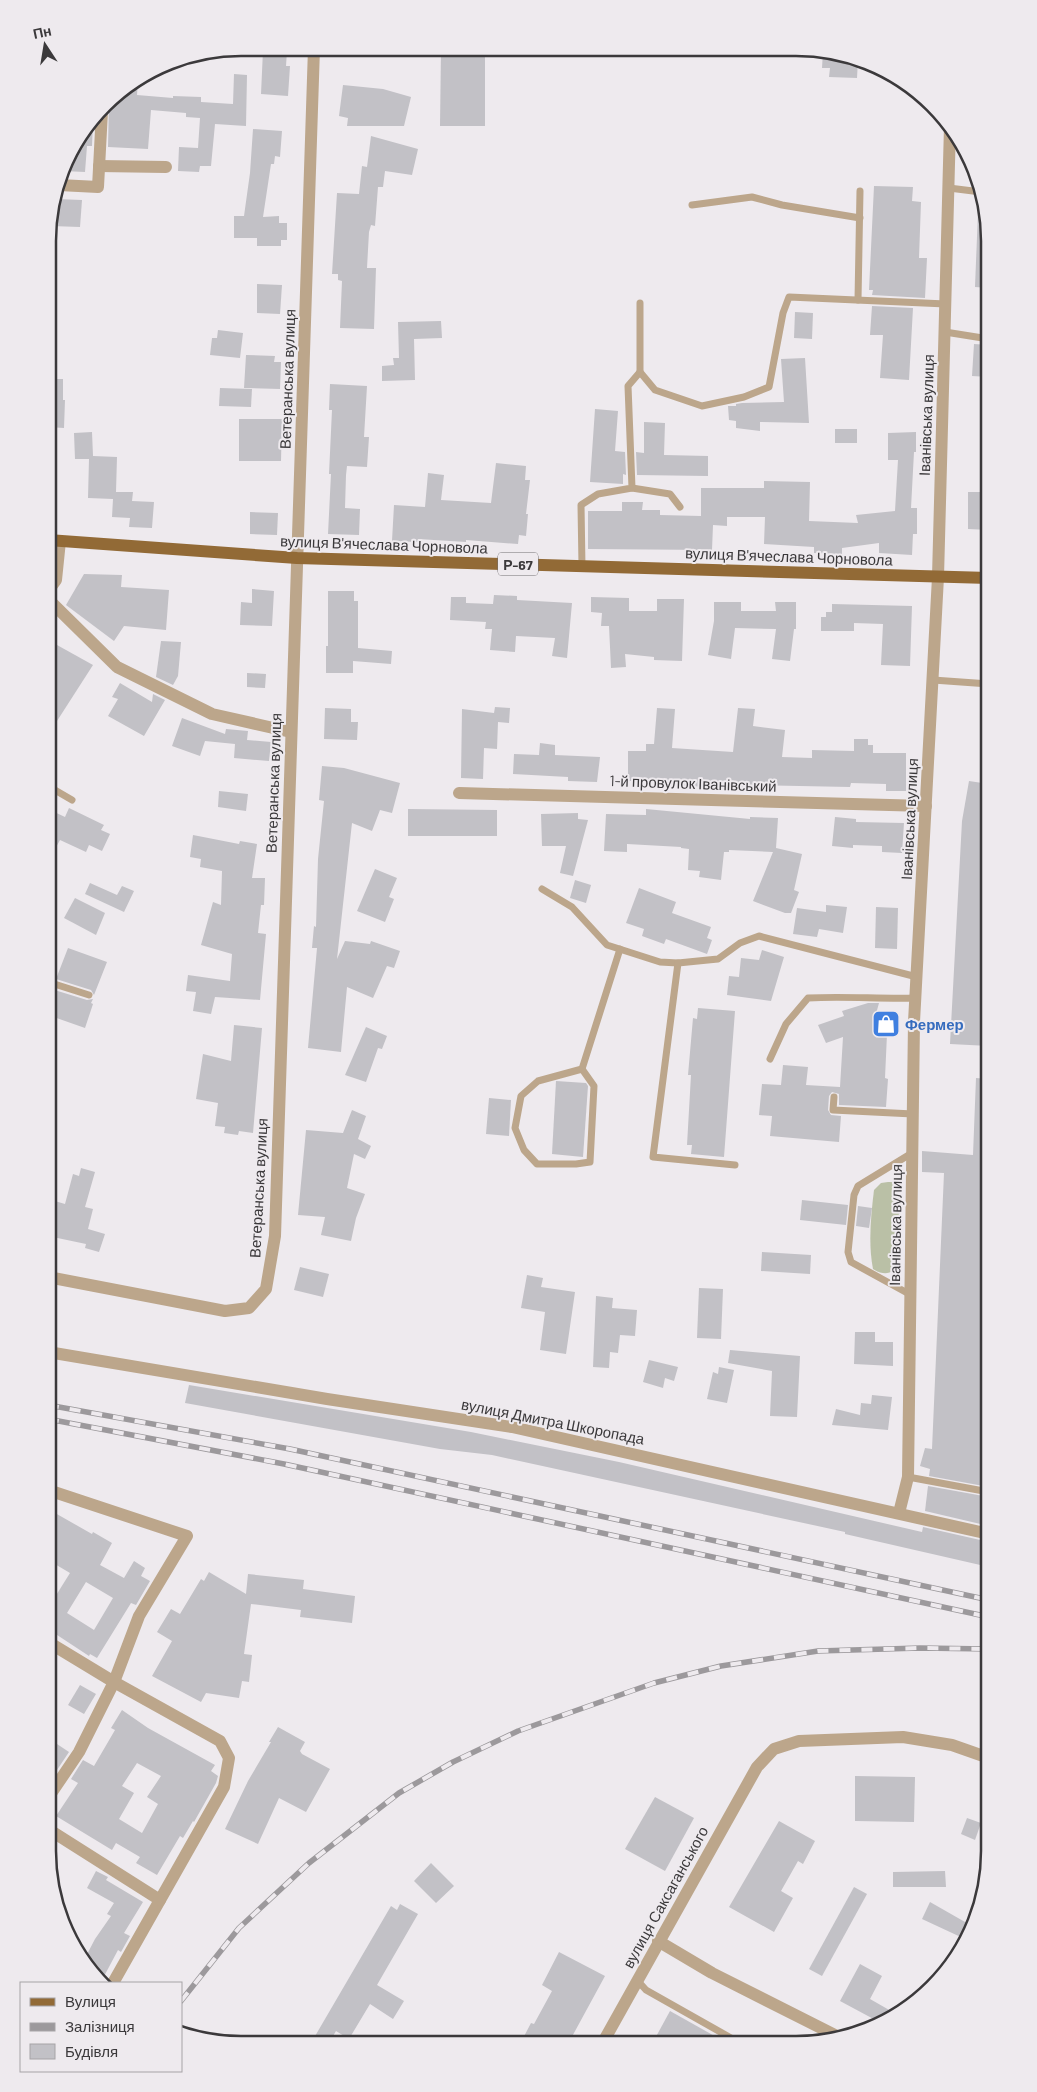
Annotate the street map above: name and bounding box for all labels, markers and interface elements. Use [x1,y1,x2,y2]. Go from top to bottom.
north arrow [20,20,70,70]
text: Пн [31,22,53,42]
street label: Ветеранська вулиця [276,309,298,449]
street label: Іванівська вулиця [915,354,937,476]
street label: вулиця В'ячеслава Чорновола [280,531,489,557]
street label: вулиця В'ячеслава Чорновола [685,543,894,569]
road number: Р-67 [498,552,538,576]
street label: Ветеранська вулиця [262,713,284,853]
street label: Іванівська вулиця [897,758,921,880]
street label: 1-й провулок Іванівський [609,771,777,795]
shop icon: Фермер [871,1009,901,1039]
place label: Фермер [905,1015,964,1033]
street label: Ветеранська вулиця [245,1118,271,1258]
street label: Іванівська вулиця [885,1164,905,1286]
street label: вулиця Дмитра Шкоропада [460,1394,647,1448]
street label: вулиця Саксаганського [619,1823,711,1971]
legend [20,1982,182,2072]
text: Вулиця [65,1992,116,2010]
text: Залізниця [65,2017,135,2035]
text: Будівля [65,2042,118,2060]

